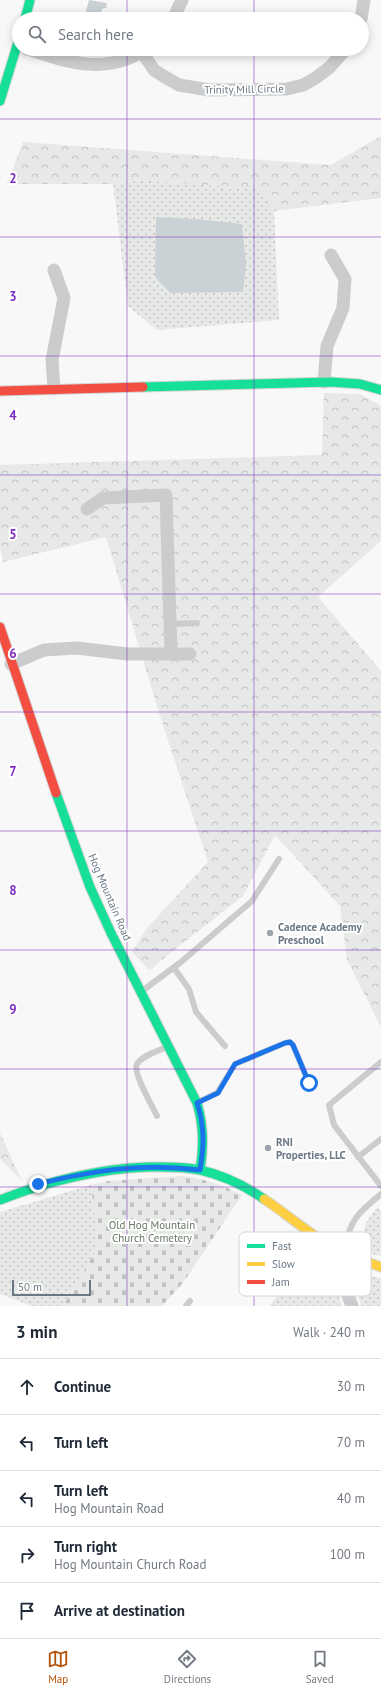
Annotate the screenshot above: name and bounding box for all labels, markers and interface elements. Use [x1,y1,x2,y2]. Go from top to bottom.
search box [12,12,369,56]
icon: search [26,23,48,45]
text: Search here [58,25,134,44]
street label: Trinity Mill Circle [204,81,284,97]
text: 2 [9,170,17,187]
text: 3 [9,288,17,305]
text: 4 [9,407,17,424]
text: 5 [9,526,17,543]
text: 6 [9,645,17,662]
text: 7 [9,763,17,780]
street label: Hog Mountain Road [85,851,135,943]
text: 8 [9,882,17,899]
place label: Cadence Academy Preschool [278,920,363,947]
marker: Cadence Academy Preschool [265,928,275,938]
text: 9 [9,1001,17,1018]
route start [300,1074,318,1092]
place label: RNI Properties, LLC [276,1135,346,1162]
marker: RNI Properties, LLC [263,1143,273,1153]
route end [29,1175,47,1193]
park label: Old Hog Mountain Church Cemetery [109,1218,195,1245]
legend [239,1232,371,1296]
text: Fast [272,1239,292,1253]
text: Slow [272,1257,295,1271]
text: Jam [271,1275,290,1289]
scale bar [12,1278,91,1297]
text: 50 m [18,1280,42,1294]
text: 3 min [16,1321,57,1343]
text: Walk · 240 m [293,1324,365,1341]
icon: ahead [16,1376,38,1398]
text: Continue [54,1377,111,1396]
text: 30 m [337,1378,365,1395]
icon: left [16,1432,38,1454]
text: Turn left [54,1433,108,1452]
text: 70 m [337,1434,365,1451]
text: Turn left [54,1481,108,1500]
icon: left [16,1488,38,1510]
text: 40 m [337,1490,365,1507]
text: Hog Mountain Road [54,1500,164,1517]
text: Turn right [54,1537,117,1556]
icon: right [16,1544,38,1566]
text: 100 m [330,1546,365,1563]
text: Hog Mountain Church Road [54,1556,206,1573]
icon: arrive [16,1600,38,1622]
text: Arrive at destination [54,1601,185,1620]
tab: Map [47,1648,69,1686]
tab: Directions [164,1648,211,1686]
tab: Saved [306,1648,334,1686]

